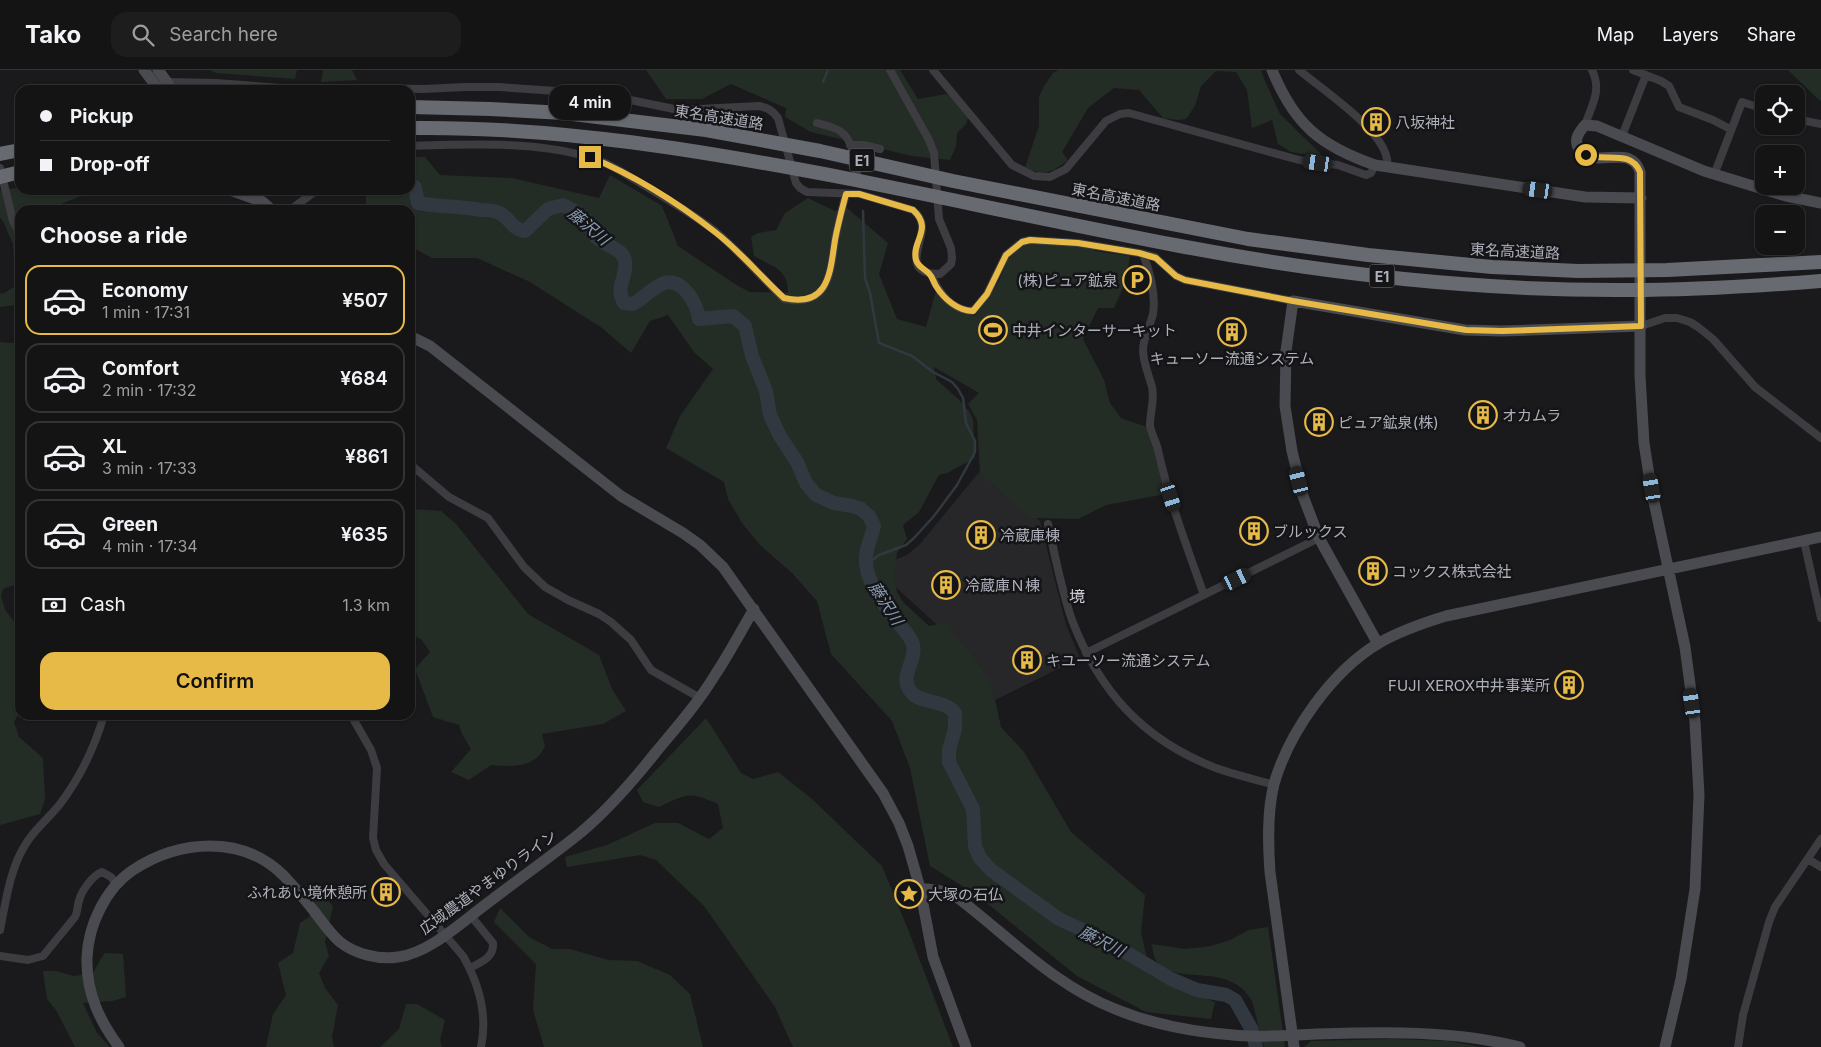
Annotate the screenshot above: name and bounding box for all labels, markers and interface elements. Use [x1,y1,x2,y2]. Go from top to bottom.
search box [111,12,461,57]
text: Tako [25,20,81,49]
icon: search [129,21,157,49]
text: Search here [169,23,278,46]
text: Map [1597,24,1634,45]
text: Layers [1662,24,1719,45]
text: Share [1747,24,1796,45]
callout: 4 min [549,84,631,119]
map controls [1755,85,1805,255]
button: locate [1755,85,1805,135]
text: 4 min [568,92,612,112]
street label: 東名高速道路 [673,101,765,133]
text: Pickup [70,105,133,128]
building icon: 八坂神社 [1361,107,1391,137]
place label: 八坂神社 [1395,113,1455,132]
route start [1575,144,1597,166]
button: + [1755,145,1805,195]
route end [579,146,601,168]
road number: E1 [850,148,874,172]
text: Drop-off [70,153,150,176]
car [1302,153,1333,173]
street label: 東名高速道路 [1070,179,1162,215]
car [1522,180,1553,200]
water label: 藤沢川 [564,203,615,250]
button: − [1755,205,1805,255]
text: Choose a ride [40,222,188,248]
street label: 東名高速道路 [1470,239,1560,263]
parking icon: (株)ピュア鉱泉 [1122,265,1152,295]
road number: E1 [1370,265,1394,288]
place label: (株)ピュア鉱泉 [1017,271,1118,290]
icon: car [42,278,87,323]
text: Economy [102,279,188,302]
text: ¥507 [342,289,388,312]
text: 1 min · 17:31 [102,302,190,322]
sports icon: 中井インターサーキット [978,315,1008,345]
building icon: キューソー流通システム [1217,317,1247,347]
place label: 中井インターサーキット [1012,321,1177,340]
place label: キューソー流通システム [1150,349,1314,368]
icon: car [42,356,87,401]
text: Comfort [102,357,179,380]
text: ¥684 [340,367,388,390]
text: 2 min · 17:32 [102,380,196,400]
building icon: オカムラ [1468,400,1498,430]
place label: オカムラ [1502,406,1561,425]
building icon: ピュア鉱泉(株) [1304,407,1334,437]
place label: ピュア鉱泉(株) [1338,413,1439,432]
icon: car [42,434,87,479]
text: XL [102,435,127,458]
text: ¥861 [345,445,388,468]
text: 3 min · 17:33 [102,458,197,478]
car [1288,465,1309,497]
car [1642,472,1661,504]
car [1159,480,1182,514]
icon: car [42,512,87,557]
text: Green [102,513,158,536]
building icon: ブルックス [1239,516,1269,546]
building icon: 冷蔵庫棟 [966,520,996,550]
place label: ブルックス [1273,522,1348,541]
text: ¥635 [341,523,388,546]
place label: 冷蔵庫棟 [1000,526,1060,545]
text: 4 min · 17:34 [102,536,198,556]
building icon: コックス株式会社 [1358,556,1388,586]
place label: コックス株式会社 [1392,562,1512,581]
car [1220,566,1253,592]
building icon: 冷蔵庫Ｎ棟 [931,570,961,600]
place label: 冷蔵庫Ｎ棟 [965,576,1040,595]
water label: 藤沢川 [865,577,909,630]
district label: 境 [1069,586,1085,606]
icon: cash [40,591,68,619]
text: Cash [80,593,126,616]
text: 1.3 km [342,595,390,615]
building icon: キユーソー流通システム [1012,645,1042,675]
place label: キユーソー流通システム [1046,651,1211,670]
button: Confirm [40,652,390,710]
building icon: FUJI XEROX中井事業所 [1554,670,1584,700]
place label: FUJI XEROX中井事業所 [1388,676,1550,695]
car [1682,687,1701,719]
street label: 広域農道やまゆりライン [416,826,560,938]
building icon: ふれあい境休憩所 [371,877,401,907]
place icon: 大塚の石仏 [894,879,924,909]
place label: ふれあい境休憩所 [247,883,367,902]
place label: 大塚の石仏 [928,885,1003,904]
water label: 藤沢川 [1076,921,1130,962]

